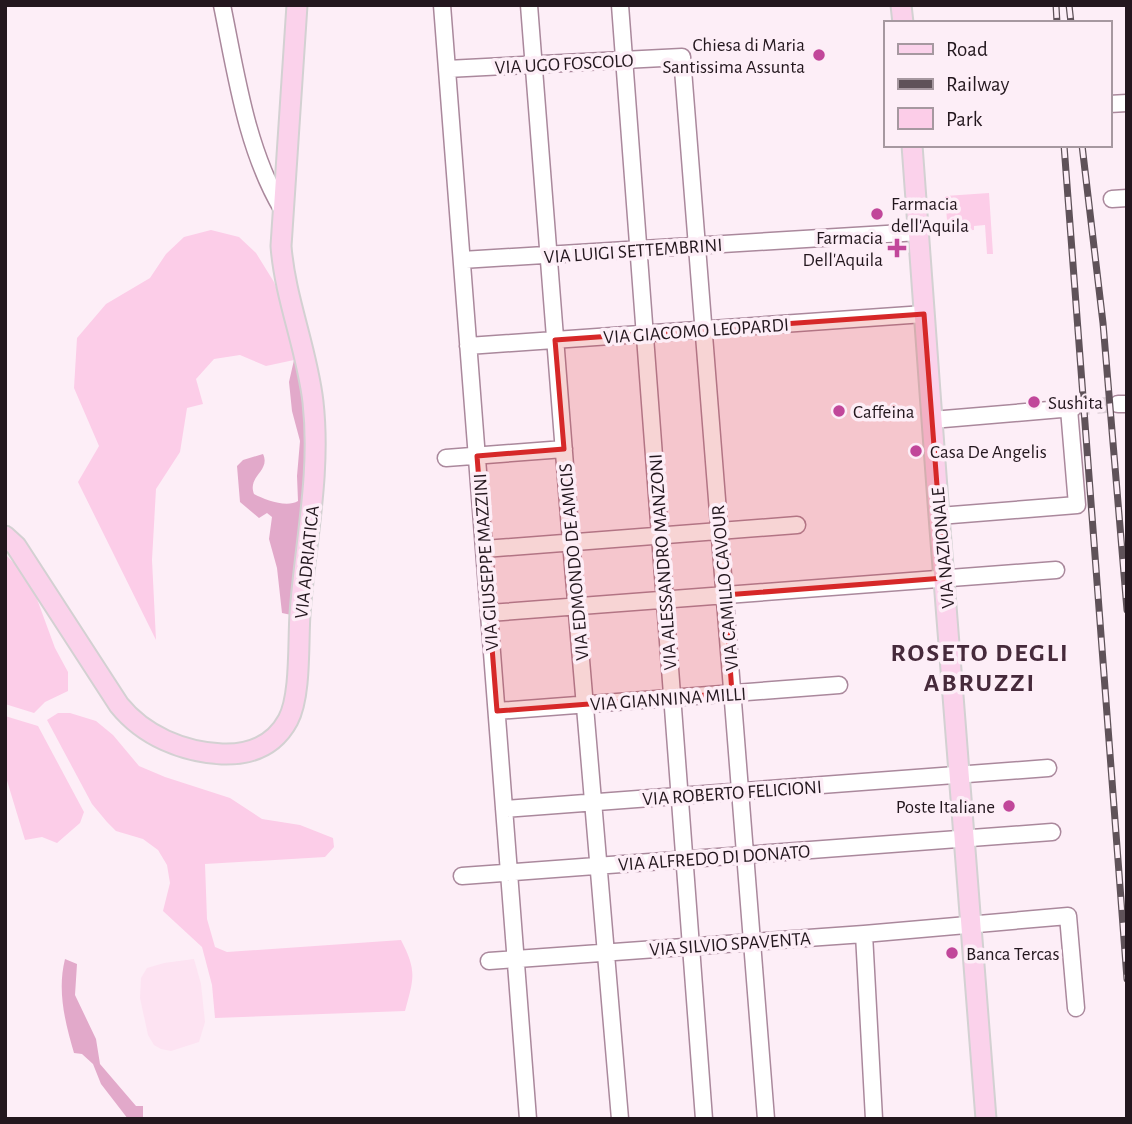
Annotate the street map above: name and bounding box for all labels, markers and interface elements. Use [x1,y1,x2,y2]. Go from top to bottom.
legend [884,21,1111,147]
place label: Chiesa di Maria Santissima Assunta [662,36,805,77]
text: Road [946,39,988,60]
marker: Chiesa di Maria Santissima Assunta [811,47,827,63]
street label: VIA UGO FOSCOLO [494,51,634,78]
text: Railway [946,74,1009,95]
text: Park [946,109,983,130]
place label: Farmacia dell'Aquila [891,195,969,236]
marker: Farmacia dell'Aquila [869,206,885,222]
place label: Farmacia Dell'Aquila [802,229,883,270]
street label: VIA LUIGI SETTEMBRINI [543,236,723,267]
marker: Farmacia Dell'Aquila [889,240,905,256]
street label: VIA GIACOMO LEOPARDI [603,316,789,347]
marker: Sushita [1026,394,1042,410]
place label: Sushita [1048,394,1103,413]
marker: Caffeina [831,403,847,419]
place label: Caffeina [853,403,915,422]
marker: Casa De Angelis [908,443,924,459]
place label: Casa De Angelis [930,443,1047,462]
street label: VIA ALESSANDRO MANZONI [646,453,681,671]
street label: VIA EDMONDO DE AMICIS [556,462,593,661]
street label: VIA GIUSEPPE MAZZINI [471,473,502,651]
street label: VIA NAZIONALE [929,486,958,609]
street label: VIA CAMILLO CAVOUR [709,504,742,672]
street label: VIA ADRIATICA [292,505,323,620]
district label: ROSETO DEGLI ABRUZZI [890,640,1070,696]
street label: VIA GIANNINA MILLI [589,685,747,714]
street label: VIA ROBERTO FELICIONI [642,778,823,809]
place label: Poste Italiane [896,798,995,817]
marker: Poste Italiane [1001,798,1017,814]
street label: VIA ALFREDO DI DONATO [617,842,811,875]
street label: VIA SILVIO SPAVENTA [649,929,812,960]
marker: Banca Tercas [944,945,960,961]
place label: Banca Tercas [966,945,1060,964]

